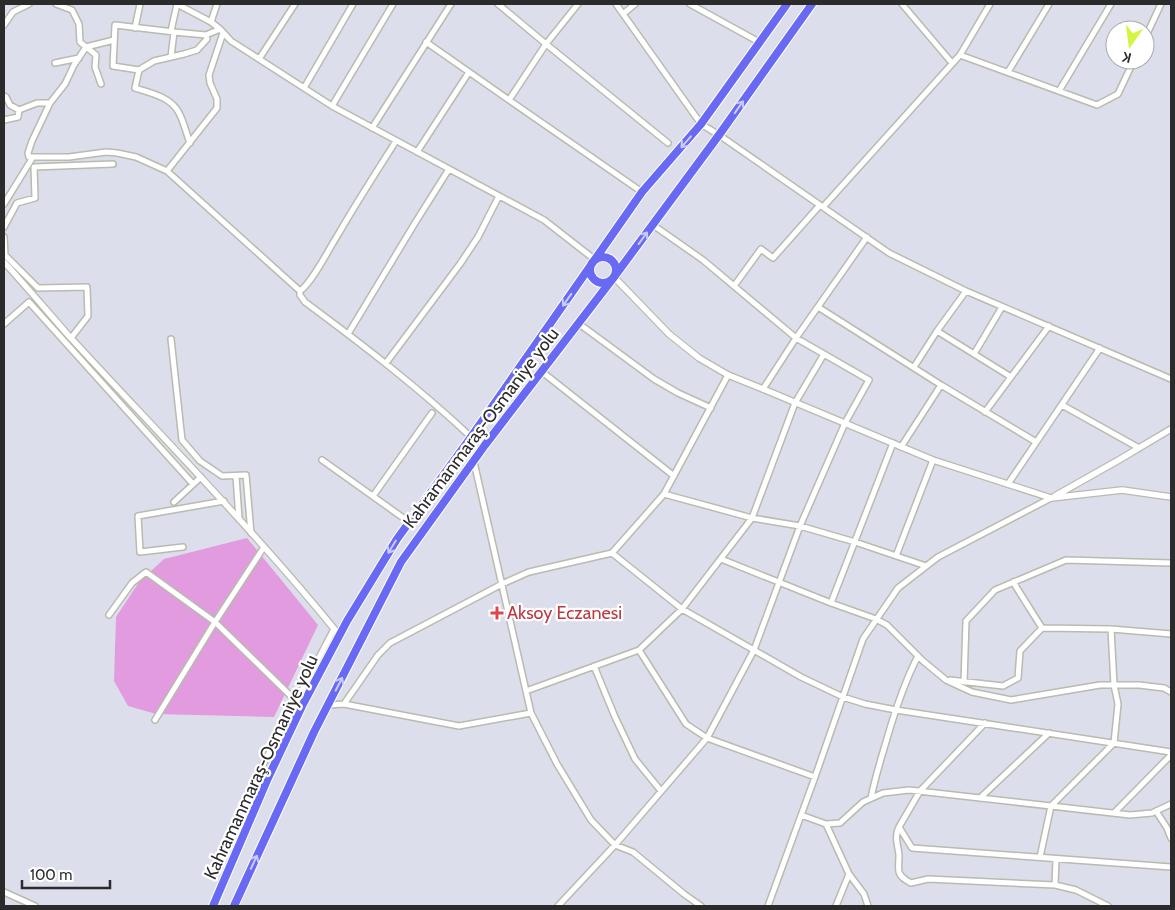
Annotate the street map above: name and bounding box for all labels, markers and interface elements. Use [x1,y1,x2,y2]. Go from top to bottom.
north arrow [1105,20,1155,70]
text: K [1120,48,1133,67]
one-way arrow [734,100,744,114]
one-way arrow [680,135,691,148]
one-way arrow [638,231,648,245]
one-way arrow [562,292,572,306]
street label: Kahramanmaraş-Osmaniye yolu [398,323,564,533]
one-way arrow [387,539,397,553]
place label: Aksoy Eczanesi [507,602,622,624]
marker: Aksoy Eczanesi [491,607,503,619]
street label: Kahramanmaraş-Osmaniye yolu [199,651,323,883]
one-way arrow [335,677,344,692]
one-way arrow [250,855,259,870]
scale bar [22,858,110,890]
text: 100 m [30,866,72,884]

